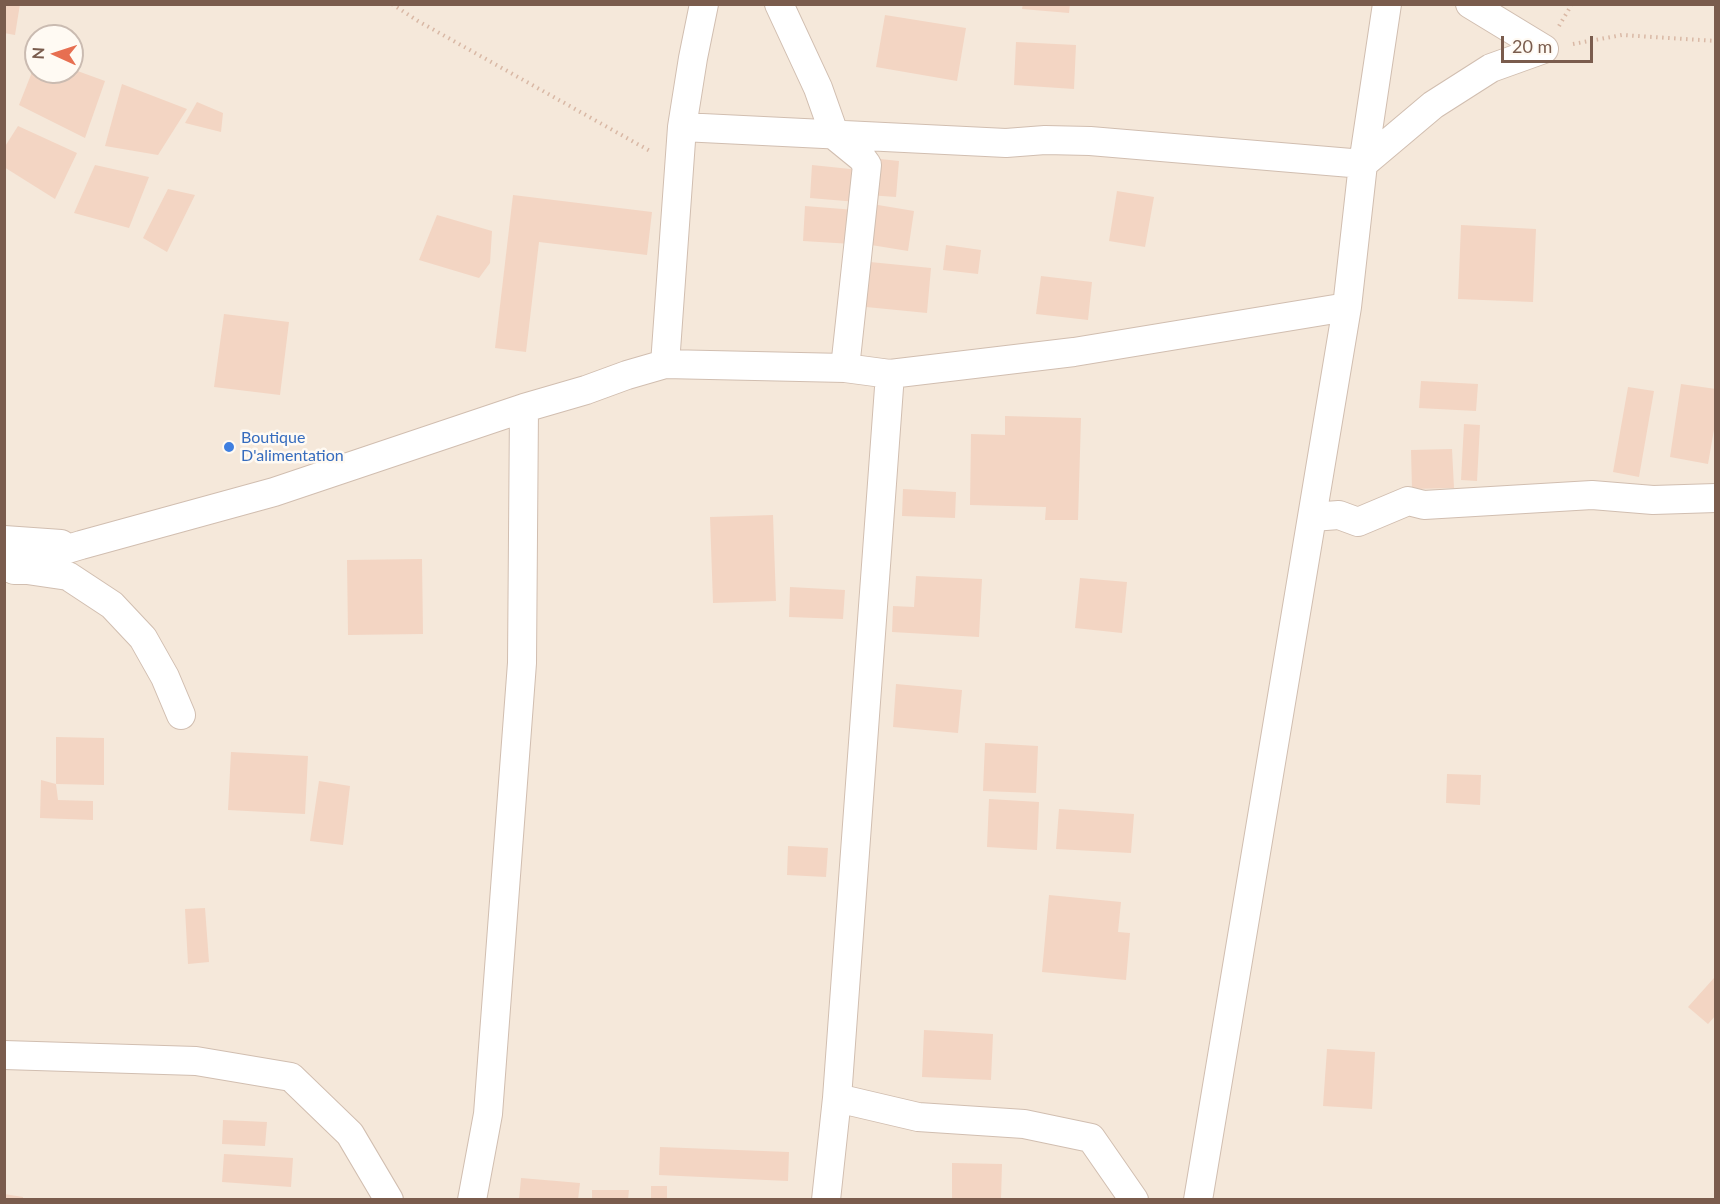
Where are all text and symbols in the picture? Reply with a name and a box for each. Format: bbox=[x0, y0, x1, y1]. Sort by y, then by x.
north arrow bbox=[24, 24, 84, 84]
scale bar bbox=[1504, 24, 1596, 62]
text: 20 m bbox=[1512, 35, 1552, 57]
text: N bbox=[28, 46, 47, 60]
place label: Boutique D'alimentation bbox=[241, 428, 344, 466]
marker: Boutique D'alimentation bbox=[222, 440, 236, 454]

